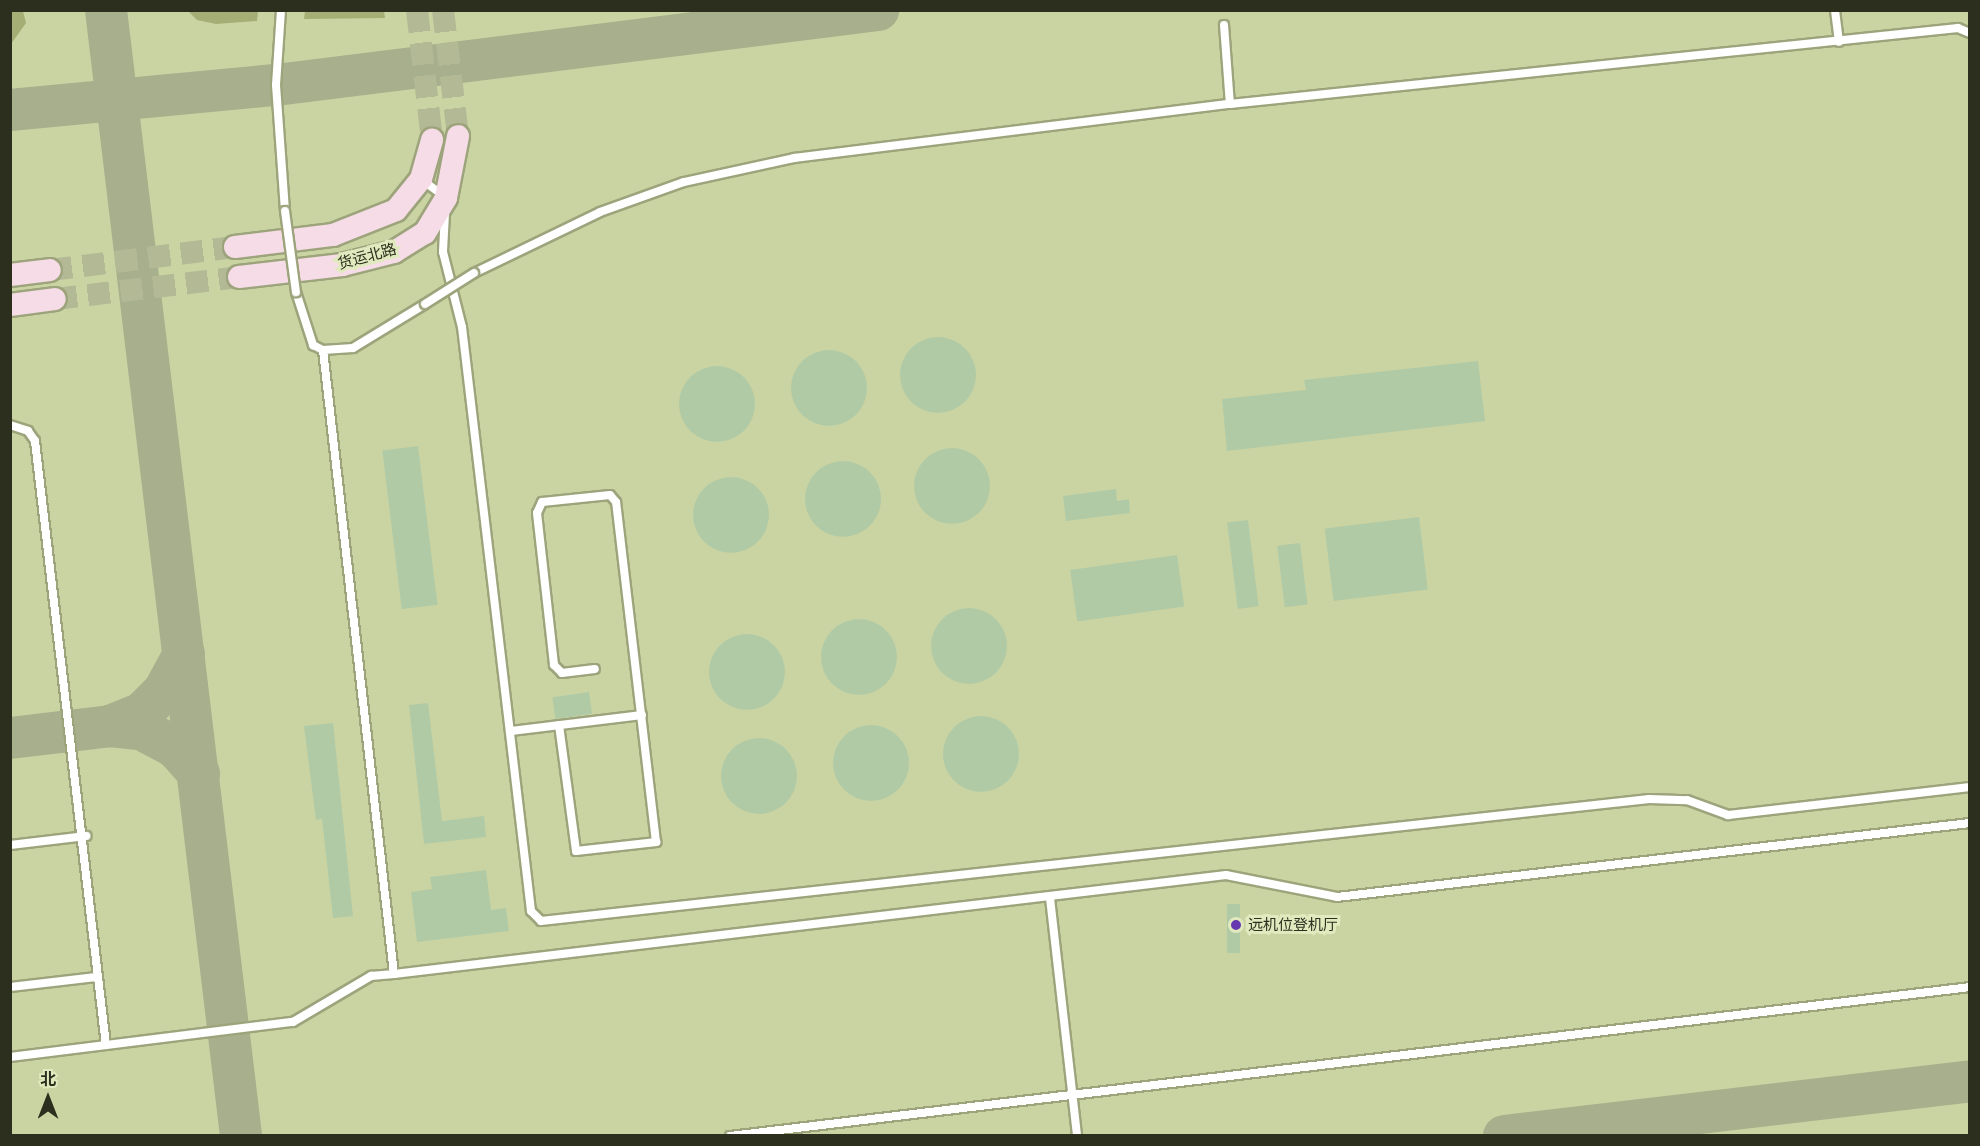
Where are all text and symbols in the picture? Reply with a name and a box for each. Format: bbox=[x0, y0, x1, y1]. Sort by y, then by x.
street label: 货运北路 bbox=[336, 240, 398, 272]
place label: 远机位登机厅 bbox=[1248, 916, 1338, 934]
marker: 远机位登机厅 bbox=[1229, 918, 1243, 932]
north arrow bbox=[18, 1068, 78, 1128]
text: 北 bbox=[40, 1071, 56, 1088]

